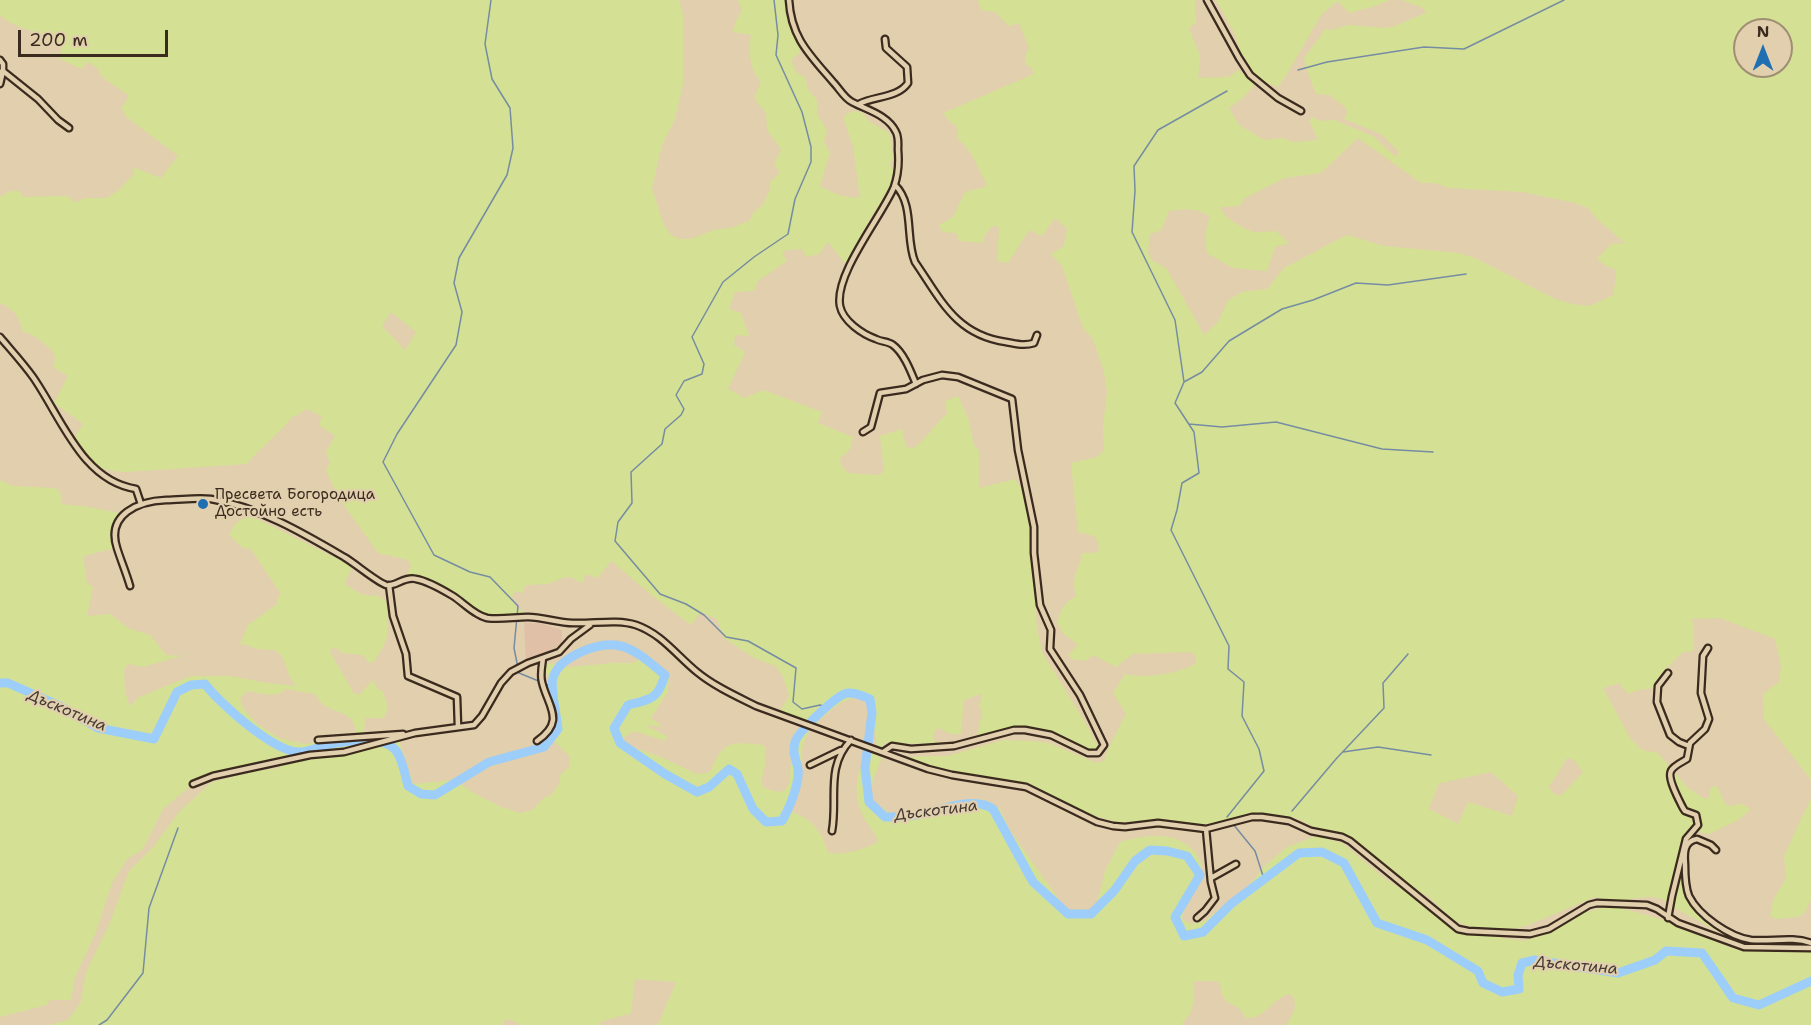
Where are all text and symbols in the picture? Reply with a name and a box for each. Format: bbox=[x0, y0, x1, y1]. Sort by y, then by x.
scale bar bbox=[21, 18, 171, 56]
north arrow bbox=[1733, 18, 1793, 78]
text: N bbox=[1757, 21, 1769, 42]
text: 200 m bbox=[29, 28, 88, 52]
place label: Пресвета Богородица Достойно есть bbox=[215, 486, 375, 521]
marker: Пресвета Богородица Достойно есть bbox=[196, 497, 210, 511]
water label: Дъскотина bbox=[25, 686, 109, 736]
water label: Дъскотина bbox=[893, 796, 979, 826]
water label: Дъскотина bbox=[1533, 953, 1619, 979]

